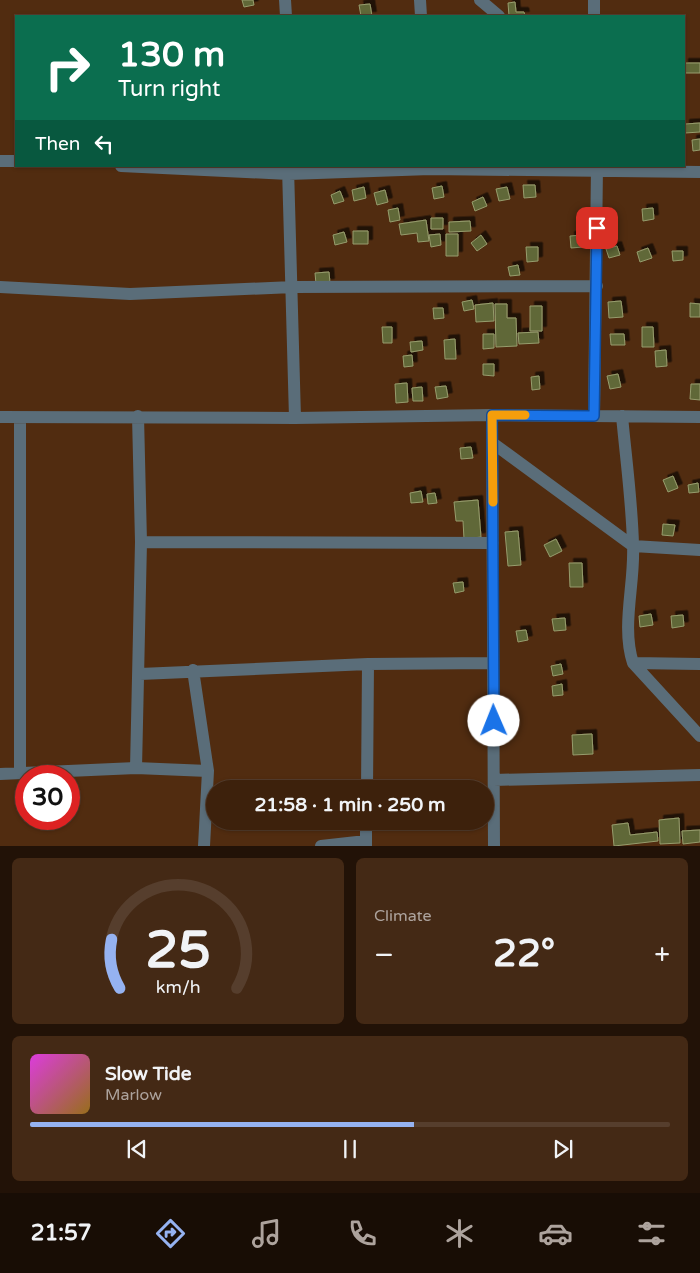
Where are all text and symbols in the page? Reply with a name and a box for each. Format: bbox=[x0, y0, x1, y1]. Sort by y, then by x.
text: 130 m bbox=[118, 34, 225, 76]
icon: right bbox=[35, 35, 100, 100]
text: Turn right bbox=[118, 76, 220, 102]
icon: left bbox=[90, 130, 118, 158]
text: Then bbox=[35, 133, 80, 155]
pin bbox=[576, 207, 618, 249]
icon: arrive bbox=[583, 214, 611, 242]
position arrow bbox=[467, 694, 519, 746]
speed limit sign: 30 bbox=[15, 765, 80, 830]
text: 21:58 · 1 min · 250 m bbox=[254, 794, 446, 816]
text: Climate bbox=[374, 906, 432, 926]
text: 25 bbox=[145, 919, 211, 982]
text: 22° bbox=[493, 931, 555, 977]
text: − bbox=[374, 938, 394, 972]
text: + bbox=[654, 938, 670, 972]
text: km/h bbox=[156, 977, 200, 998]
text: Slow Tide bbox=[105, 1063, 192, 1085]
text: Marlow bbox=[105, 1085, 162, 1105]
icon: previous bbox=[123, 1135, 151, 1163]
icon: pause bbox=[336, 1135, 364, 1163]
icon: next bbox=[549, 1135, 577, 1163]
icon: directions bbox=[153, 1216, 188, 1251]
icon: music bbox=[249, 1216, 284, 1251]
icon: phone bbox=[345, 1216, 380, 1251]
icon: climate bbox=[442, 1216, 477, 1251]
icon: car bbox=[538, 1216, 573, 1251]
icon: filters bbox=[634, 1216, 669, 1251]
text: 21:57 bbox=[31, 1220, 92, 1246]

